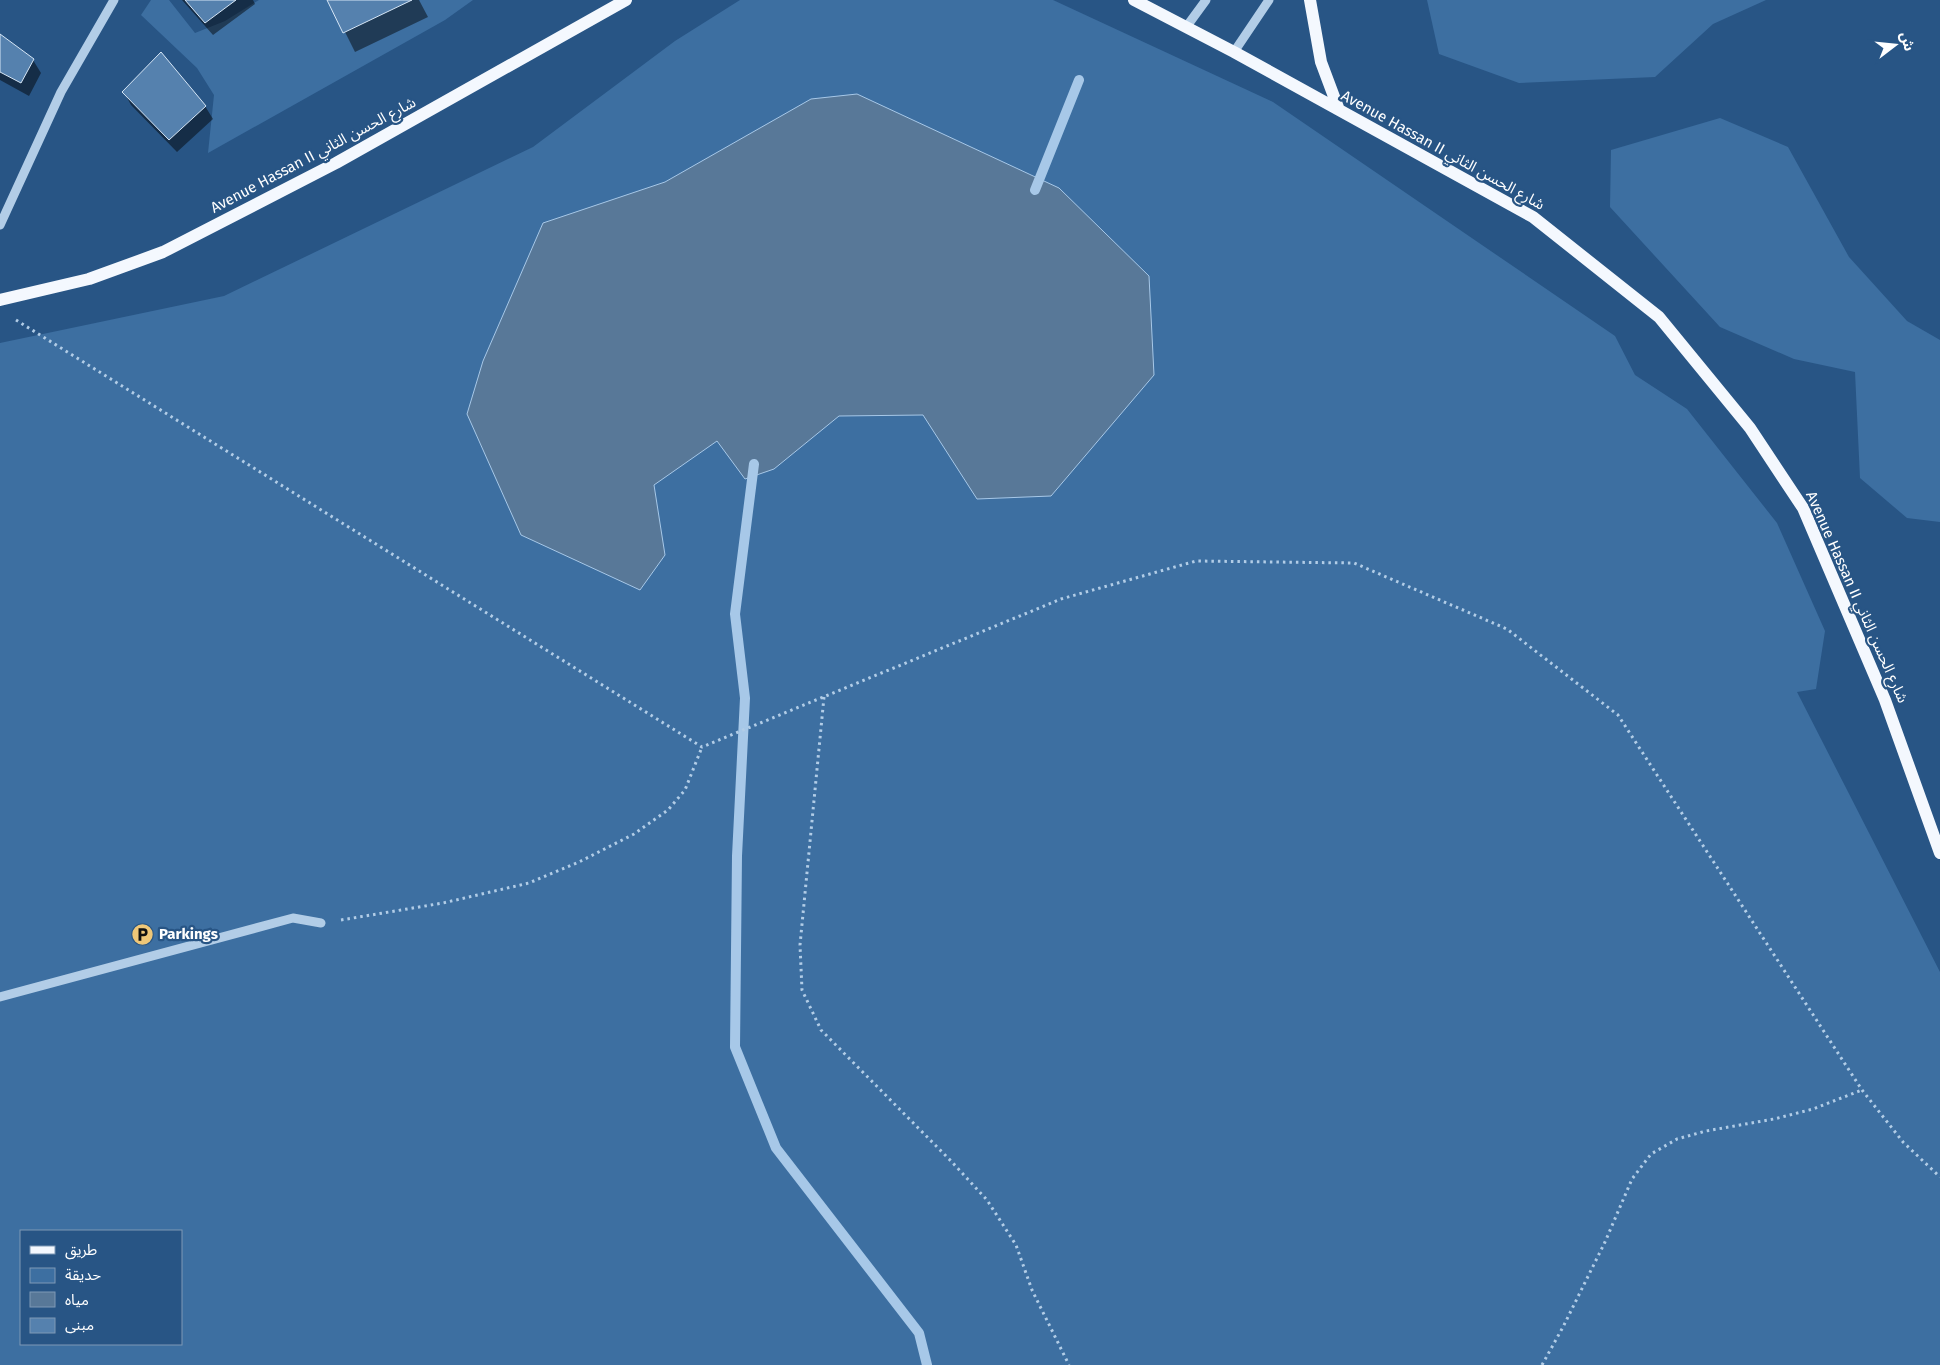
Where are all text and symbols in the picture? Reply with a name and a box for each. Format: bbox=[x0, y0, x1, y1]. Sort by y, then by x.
north arrow bbox=[1870, 20, 1920, 70]
text: ش bbox=[1896, 30, 1918, 53]
street label: Avenue Hassan II شارع الحسن الثاني bbox=[1337, 86, 1548, 216]
street label: Avenue Hassan II شارع الحسن الثاني bbox=[207, 93, 420, 220]
street label: Avenue Hassan II شارع الحسن الثاني bbox=[1799, 488, 1912, 707]
parking icon: Parkings bbox=[131, 922, 155, 946]
place label: Parkings bbox=[159, 925, 218, 943]
legend bbox=[20, 1230, 182, 1345]
text: طريق bbox=[65, 1241, 97, 1260]
text: حديقة bbox=[65, 1266, 101, 1284]
text: مياه bbox=[65, 1291, 89, 1309]
text: مبنى bbox=[65, 1316, 94, 1334]

